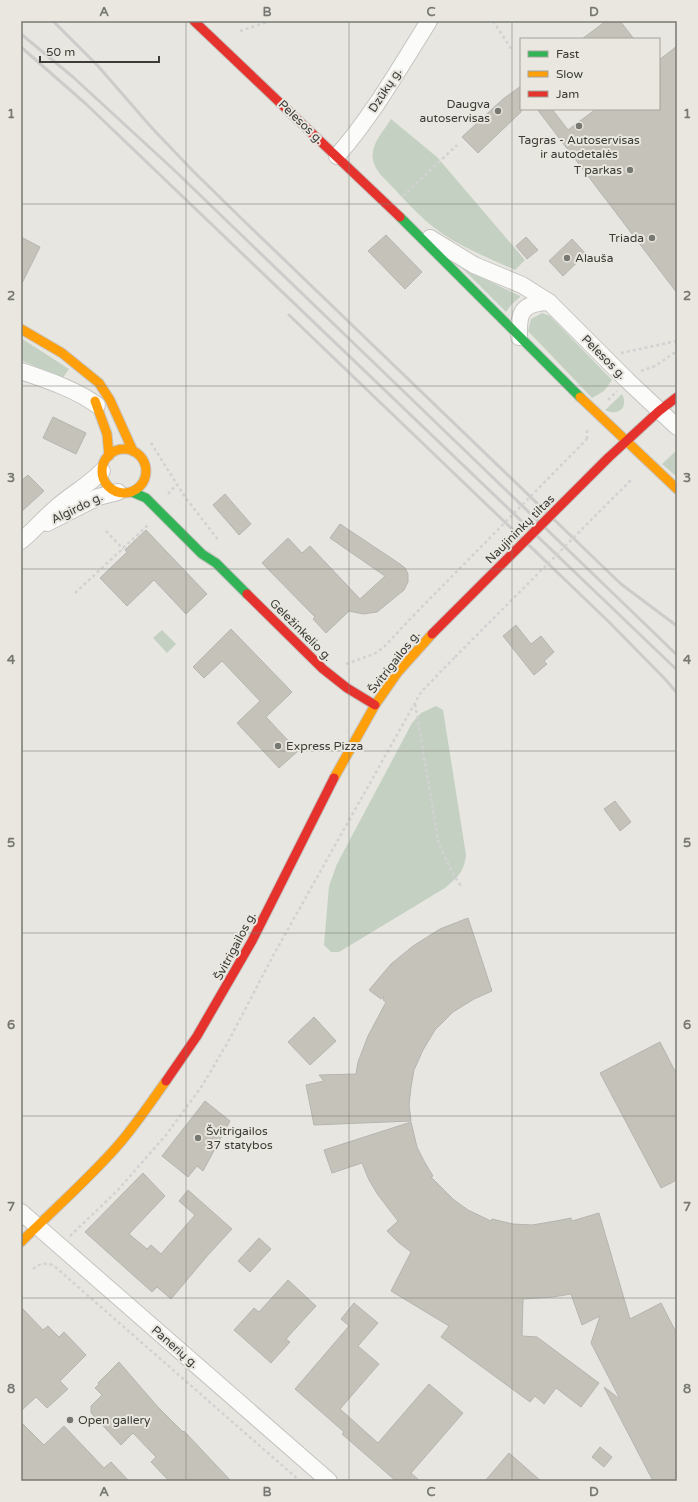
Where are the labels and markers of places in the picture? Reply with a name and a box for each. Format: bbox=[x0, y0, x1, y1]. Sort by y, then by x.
place label: Daugva autoservisas bbox=[419, 97, 490, 125]
marker: Daugva autoservisas bbox=[493, 106, 503, 116]
marker: Tagras - Autoservisas ir autodetalės bbox=[574, 121, 584, 131]
place label: Tagras - Autoservisas ir autodetalės bbox=[518, 133, 640, 161]
place label: T parkas bbox=[574, 163, 622, 177]
marker: T parkas bbox=[625, 165, 635, 175]
place label: Triada bbox=[609, 231, 644, 245]
marker: Triada bbox=[647, 233, 657, 243]
place label: Alauša bbox=[575, 251, 613, 265]
marker: Alauša bbox=[562, 253, 572, 263]
place label: Express Pizza bbox=[286, 739, 363, 753]
marker: Express Pizza bbox=[273, 741, 283, 751]
place label: Švitrigailos 37 statybos bbox=[206, 1124, 273, 1152]
marker: Švitrigailos 37 statybos bbox=[193, 1133, 203, 1143]
place label: Open gallery bbox=[78, 1413, 151, 1427]
marker: Open gallery bbox=[65, 1415, 75, 1425]

